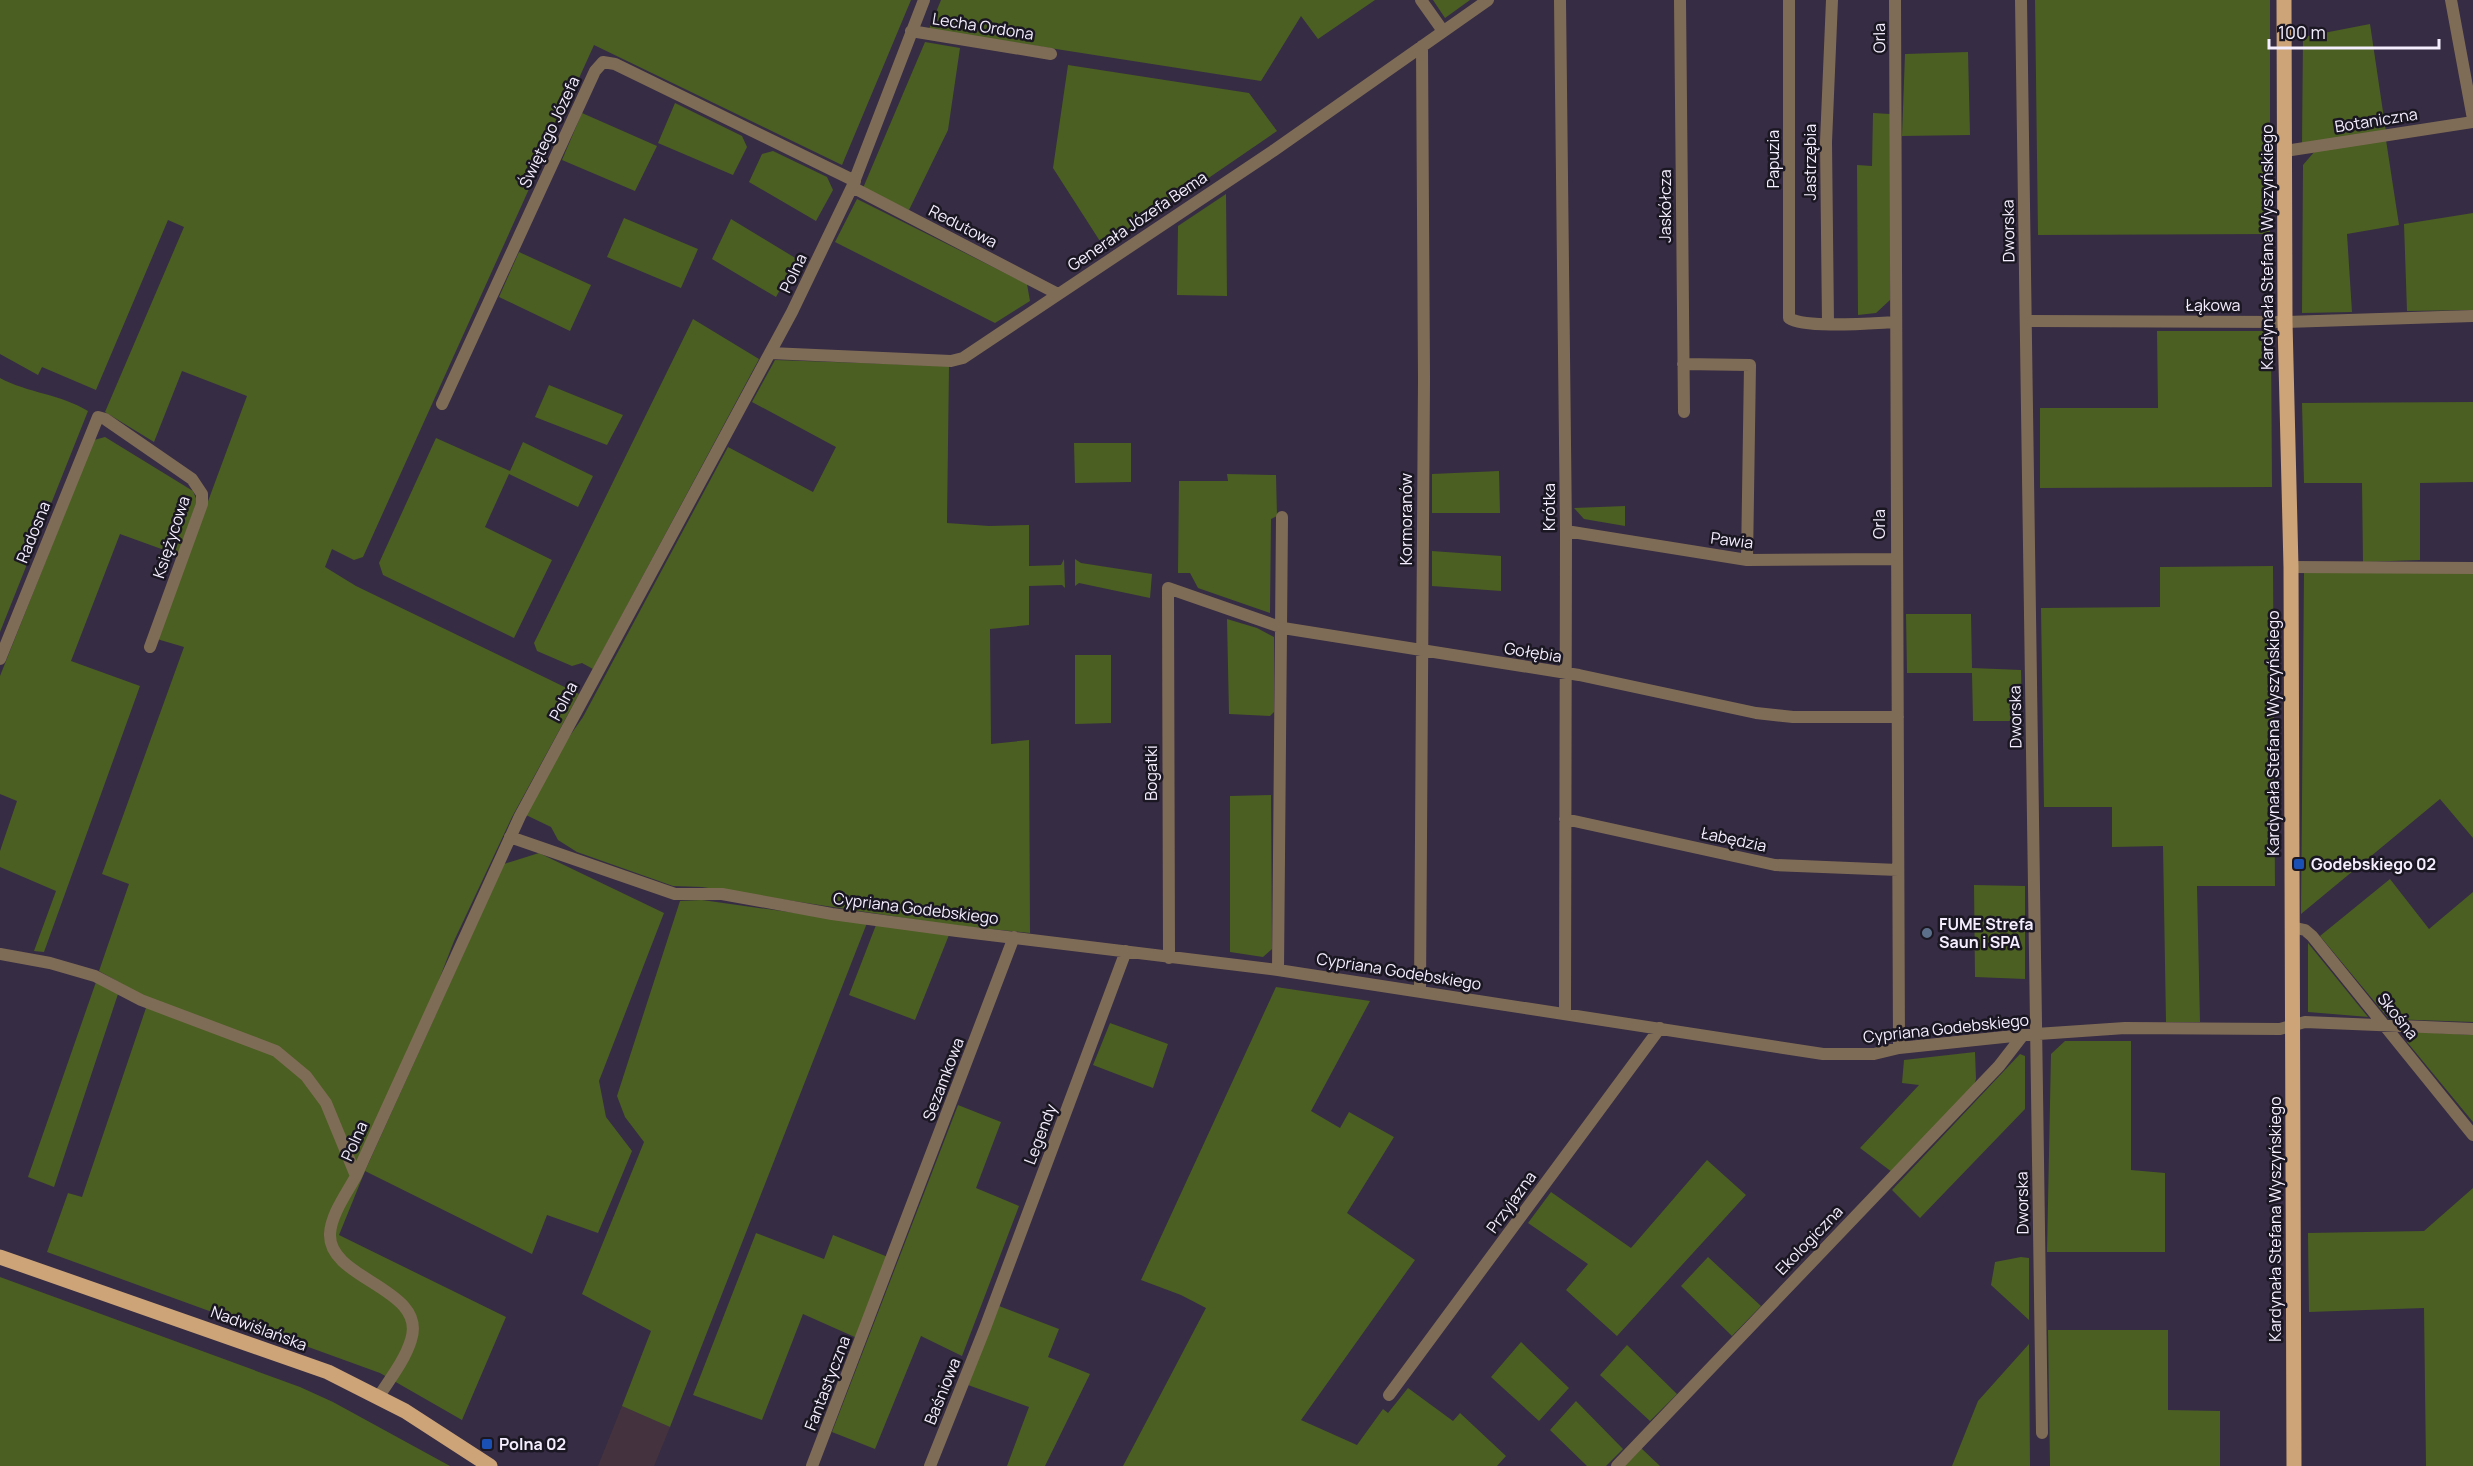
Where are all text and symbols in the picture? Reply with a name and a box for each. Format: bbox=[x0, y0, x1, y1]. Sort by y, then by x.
street label: Lecha Ordona bbox=[931, 7, 1035, 45]
scale bar bbox=[2269, 12, 2438, 50]
text: 100 m bbox=[2278, 20, 2326, 44]
street label: Orla bbox=[1868, 23, 1890, 53]
street label: Świętego Józefa bbox=[513, 73, 585, 191]
street label: Botaniczna bbox=[2333, 103, 2419, 137]
street label: Jastrzębia bbox=[1799, 124, 1821, 200]
street label: Kardynała Stefana Wyszyńskiego bbox=[2256, 124, 2278, 370]
street label: Papuzia bbox=[1762, 130, 1784, 188]
street label: Generała Józefa Bema bbox=[1063, 166, 1211, 276]
street label: Jaskółcza bbox=[1654, 169, 1676, 243]
street label: Redutowa bbox=[925, 199, 1001, 253]
street label: Dworska bbox=[1996, 199, 2020, 263]
street label: Polna bbox=[774, 250, 812, 296]
street label: Łąkowa bbox=[2186, 294, 2240, 316]
street label: Kormoranów bbox=[1395, 473, 1417, 565]
street label: Krótka bbox=[1538, 483, 1560, 531]
street label: Księżycowa bbox=[147, 493, 195, 581]
street label: Radosna bbox=[11, 498, 55, 566]
street label: Orla bbox=[1868, 509, 1890, 539]
street label: Pawia bbox=[1709, 526, 1755, 554]
street label: Kardynała Stefana Wyszyńskiego bbox=[2262, 610, 2284, 856]
street label: Gołębia bbox=[1503, 637, 1563, 667]
street label: Polna bbox=[544, 678, 582, 724]
street label: Dworska bbox=[2003, 685, 2027, 749]
street label: Bogatki bbox=[1140, 745, 1162, 801]
street label: Łabędzia bbox=[1699, 821, 1769, 857]
place label: Godebskiego 02 bbox=[2311, 853, 2436, 875]
marker: Godebskiego 02 bbox=[2292, 857, 2306, 871]
street label: Cypriana Godebskiego bbox=[832, 887, 1000, 929]
place label: FUME Strefa Saun i SPA bbox=[1939, 913, 2033, 953]
marker: FUME Strefa Saun i SPA bbox=[1920, 926, 1934, 940]
street label: Cypriana Godebskiego bbox=[1315, 947, 1483, 995]
street label: Skośna bbox=[2373, 988, 2423, 1044]
street label: Cypriana Godebskiego bbox=[1862, 1008, 2030, 1048]
street label: Sezamkowa bbox=[917, 1034, 969, 1124]
street label: Kardynała Stefana Wyszyńskiego bbox=[2264, 1096, 2286, 1342]
street label: Legendy bbox=[1018, 1100, 1062, 1168]
street label: Polna bbox=[336, 1118, 372, 1164]
street label: Przyjazna bbox=[1481, 1166, 1541, 1238]
street label: Dworska bbox=[2010, 1171, 2034, 1235]
street label: Ekologiczna bbox=[1770, 1201, 1848, 1279]
street label: Nadwiślańska bbox=[208, 1300, 310, 1356]
street label: Fantastyczna bbox=[799, 1332, 855, 1434]
street label: Baśniowa bbox=[919, 1354, 965, 1428]
place label: Polna 02 bbox=[499, 1433, 566, 1455]
marker: Polna 02 bbox=[480, 1437, 494, 1451]

